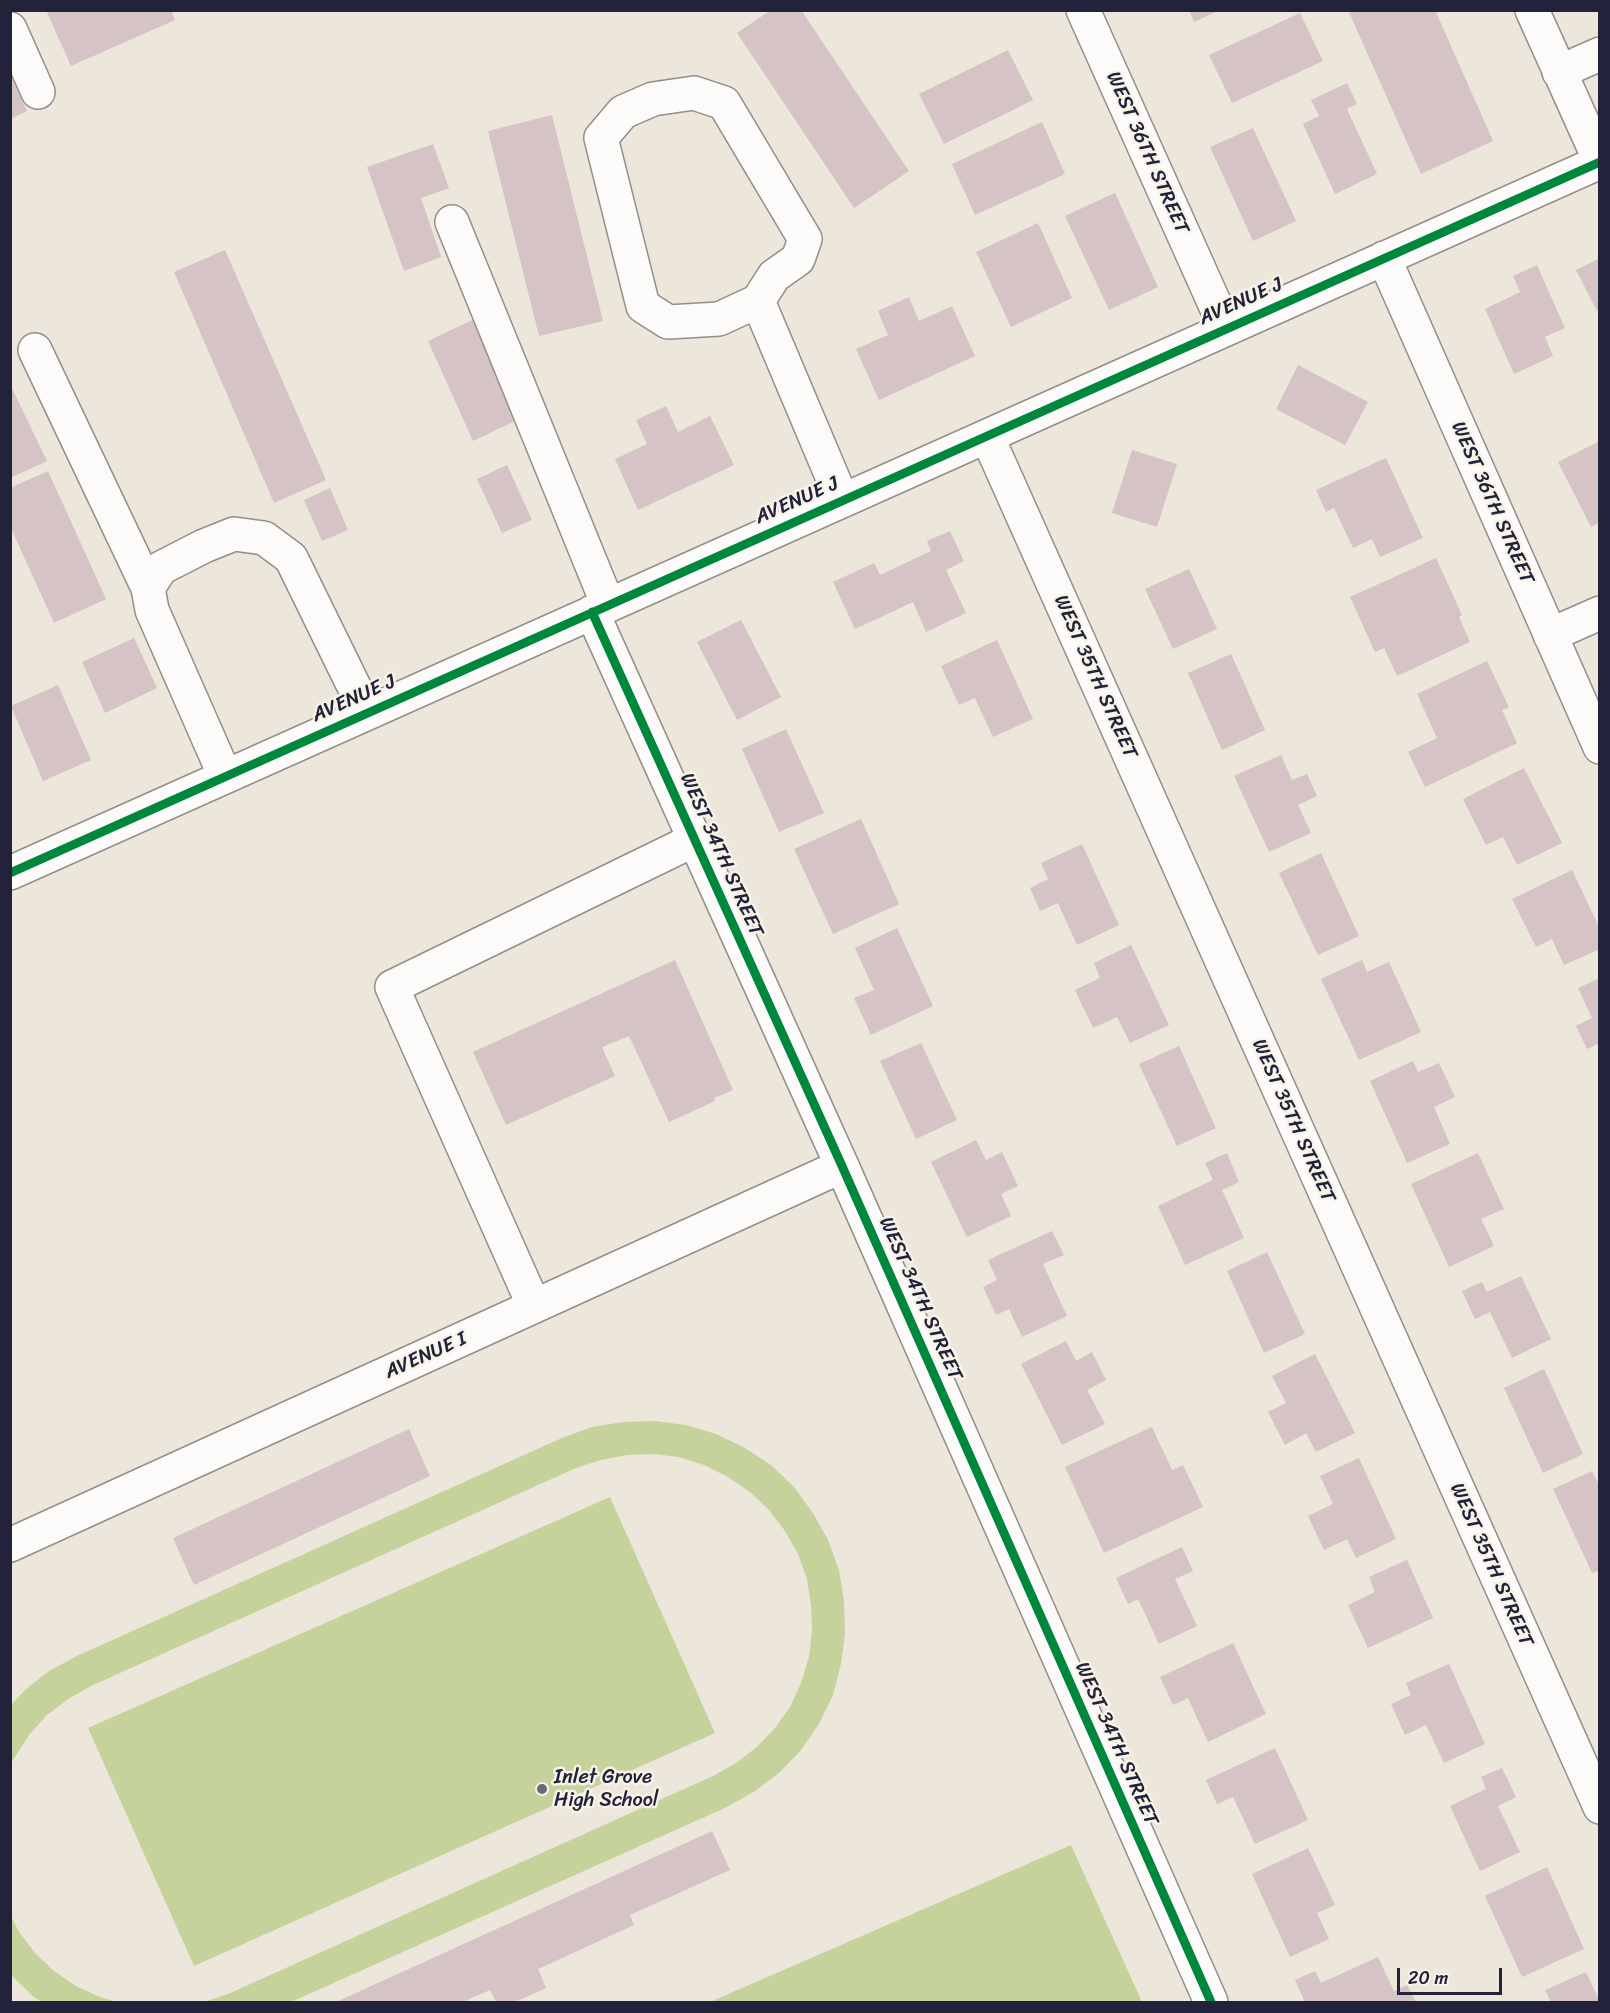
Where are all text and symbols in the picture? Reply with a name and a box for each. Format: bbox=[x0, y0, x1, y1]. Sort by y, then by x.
street label: WEST 36TH STREET bbox=[1100, 68, 1194, 238]
street label: AVENUE J bbox=[1196, 273, 1286, 331]
street label: WEST 36TH STREET bbox=[1445, 418, 1539, 588]
street label: AVENUE J bbox=[752, 472, 842, 530]
street label: WEST 35TH STREET bbox=[1048, 592, 1142, 762]
street label: AVENUE J bbox=[309, 670, 399, 728]
street label: WEST 34TH STREET bbox=[674, 769, 768, 941]
street label: WEST 35TH STREET bbox=[1246, 1036, 1340, 1206]
street label: WEST 34TH STREET bbox=[873, 1213, 967, 1385]
street label: AVENUE I bbox=[381, 1327, 471, 1385]
street label: WEST 35TH STREET bbox=[1444, 1480, 1538, 1650]
street label: WEST 34TH STREET bbox=[1069, 1658, 1163, 1830]
place label: Inlet Grove High School bbox=[554, 1766, 658, 1813]
marker: Inlet Grove High School bbox=[535, 1782, 549, 1796]
scale bar bbox=[1400, 1956, 1505, 1994]
text: 20 m bbox=[1408, 1962, 1448, 1994]

